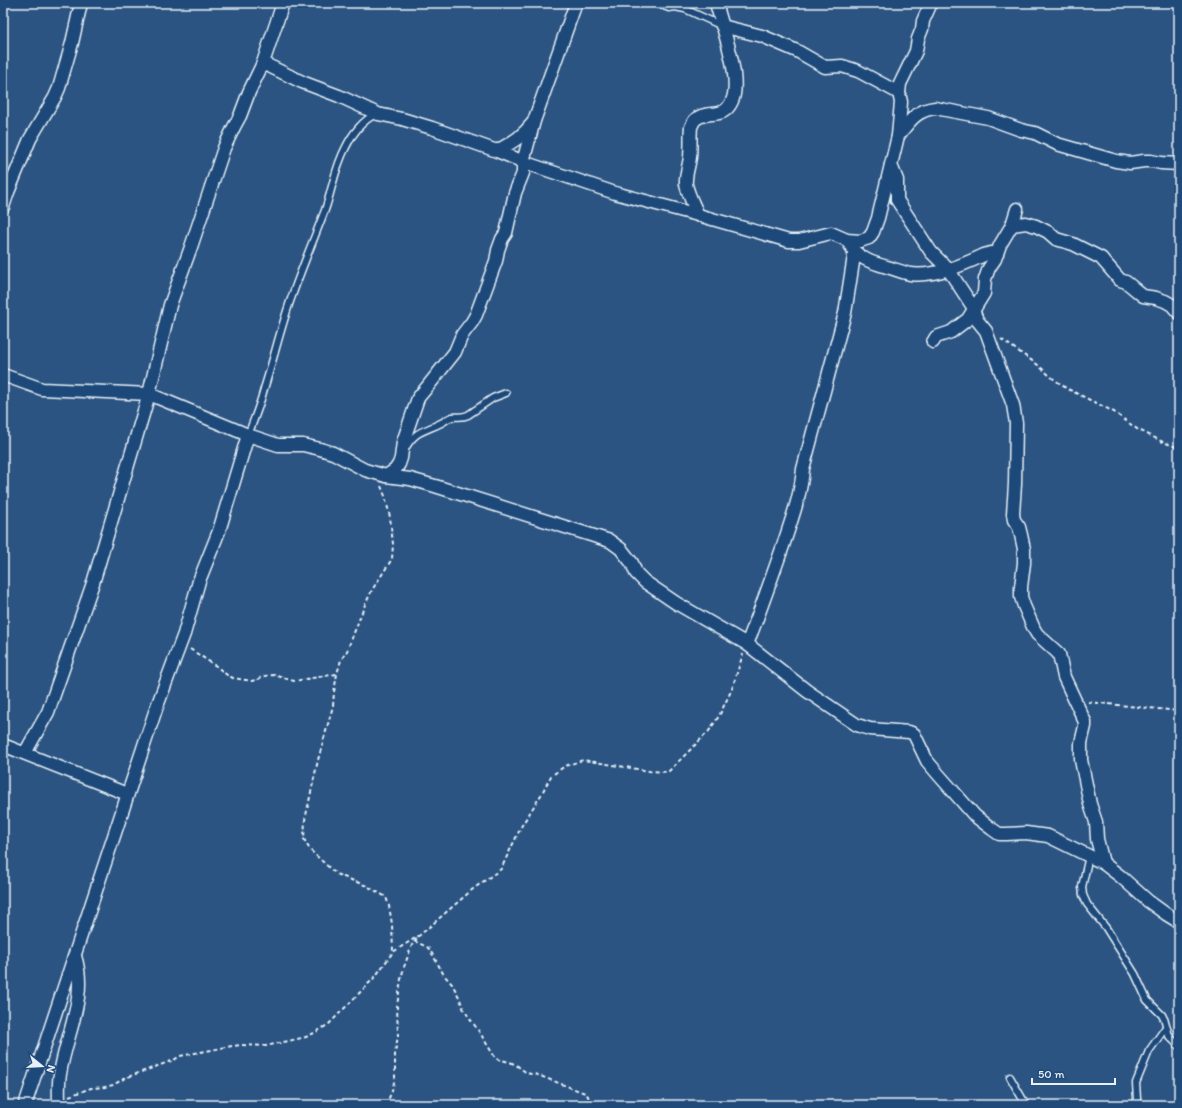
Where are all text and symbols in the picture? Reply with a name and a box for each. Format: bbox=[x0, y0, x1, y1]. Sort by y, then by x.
north arrow bbox=[22, 1046, 62, 1086]
scale bar bbox=[1032, 1060, 1115, 1086]
text: N bbox=[44, 1063, 58, 1074]
text: 50 m bbox=[1038, 1067, 1064, 1081]

